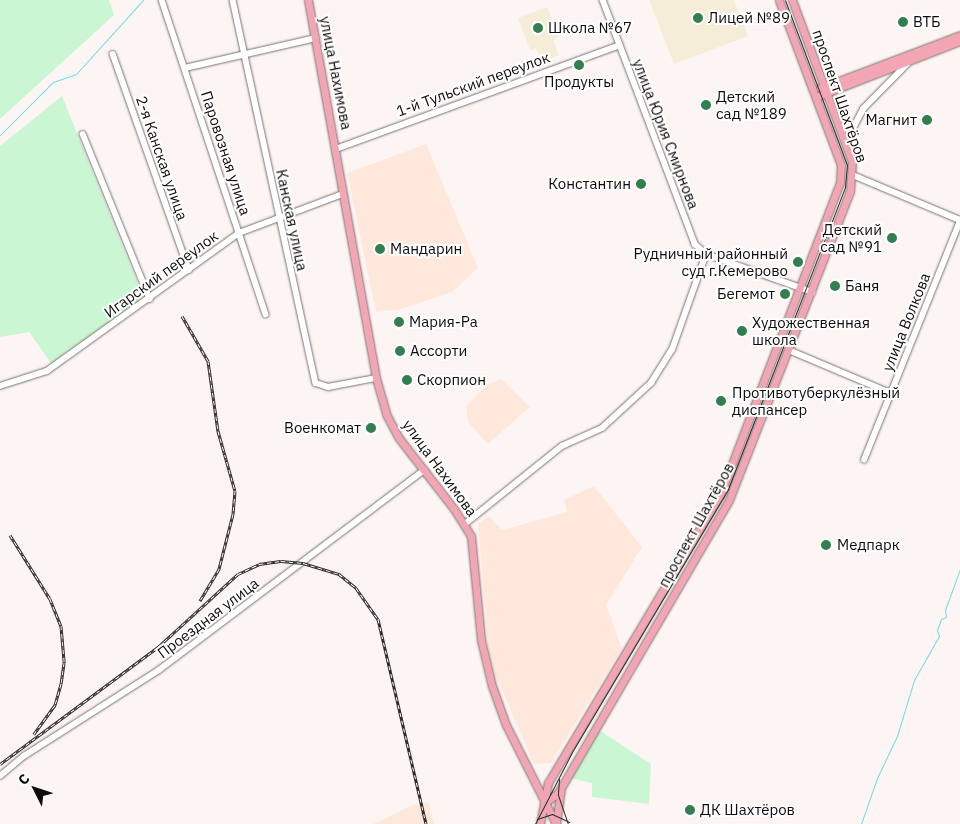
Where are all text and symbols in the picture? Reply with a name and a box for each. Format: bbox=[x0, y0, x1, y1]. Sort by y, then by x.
place label: Лицей №89 bbox=[708, 9, 790, 27]
marker: Лицей №89 bbox=[692, 12, 704, 24]
place label: ВТБ bbox=[913, 13, 941, 31]
street label: улица Нахимова bbox=[316, 15, 356, 131]
marker: ВТБ bbox=[897, 16, 909, 28]
place label: Школа №67 bbox=[548, 19, 632, 37]
marker: Школа №67 bbox=[532, 22, 544, 34]
street label: проспект Шахтёров bbox=[809, 27, 871, 165]
street label: 1-й Тульский переулок bbox=[394, 48, 552, 120]
street label: улица Юрия Смирнова bbox=[629, 56, 703, 212]
marker: Продукты bbox=[573, 59, 585, 71]
place label: Продукты bbox=[544, 73, 614, 91]
place label: Детский сад №189 bbox=[716, 87, 787, 122]
street label: Паровозная улица bbox=[197, 89, 255, 217]
street label: 2-я Канская улица bbox=[132, 94, 192, 222]
marker: Детский сад №189 bbox=[700, 99, 712, 111]
place label: Магнит bbox=[866, 111, 917, 129]
marker: Магнит bbox=[921, 114, 933, 126]
street label: Канская улица bbox=[272, 168, 312, 272]
place label: Константин bbox=[548, 175, 631, 193]
marker: Константин bbox=[635, 178, 647, 190]
place label: Детский сад №91 bbox=[820, 220, 882, 255]
street label: Игарский переулок bbox=[100, 227, 222, 321]
marker: Детский сад №91 bbox=[886, 232, 898, 244]
place label: Мандарин bbox=[390, 240, 462, 258]
marker: Мандарин bbox=[374, 243, 386, 255]
place label: Рудничный районный суд г.Кемерово bbox=[633, 244, 788, 279]
marker: Рудничный районный суд г.Кемерово bbox=[792, 256, 804, 268]
street label: улица Волкова bbox=[878, 270, 934, 374]
place label: Баня bbox=[845, 277, 879, 295]
marker: Баня bbox=[829, 280, 841, 292]
place label: Бегемот bbox=[717, 285, 775, 303]
marker: Бегемот bbox=[779, 288, 791, 300]
place label: Мария-Ра bbox=[409, 313, 478, 331]
place label: Художественная школа bbox=[752, 313, 870, 348]
marker: Мария-Ра bbox=[393, 316, 405, 328]
marker: Художественная школа bbox=[736, 325, 748, 337]
place label: Ассорти bbox=[410, 342, 467, 360]
marker: Ассорти bbox=[394, 345, 406, 357]
place label: Скорпион bbox=[417, 371, 486, 389]
marker: Скорпион bbox=[401, 374, 413, 386]
place label: Противотуберкулёзный диспансер bbox=[732, 383, 900, 418]
marker: Противотуберкулёзный диспансер bbox=[714, 394, 728, 408]
street label: улица Нахимова bbox=[399, 416, 481, 520]
place label: Военкомат bbox=[284, 419, 361, 437]
marker: Военкомат bbox=[365, 422, 377, 434]
street label: проспект Шахтёров bbox=[654, 460, 738, 590]
place label: Медпарк bbox=[837, 536, 900, 554]
marker: Медпарк bbox=[819, 538, 833, 552]
street label: Проездная улица bbox=[154, 574, 262, 662]
north arrow bbox=[10, 764, 60, 814]
text: С bbox=[14, 770, 33, 789]
place label: ДК Шахтёров bbox=[700, 801, 795, 819]
marker: ДК Шахтёров bbox=[684, 804, 696, 816]

